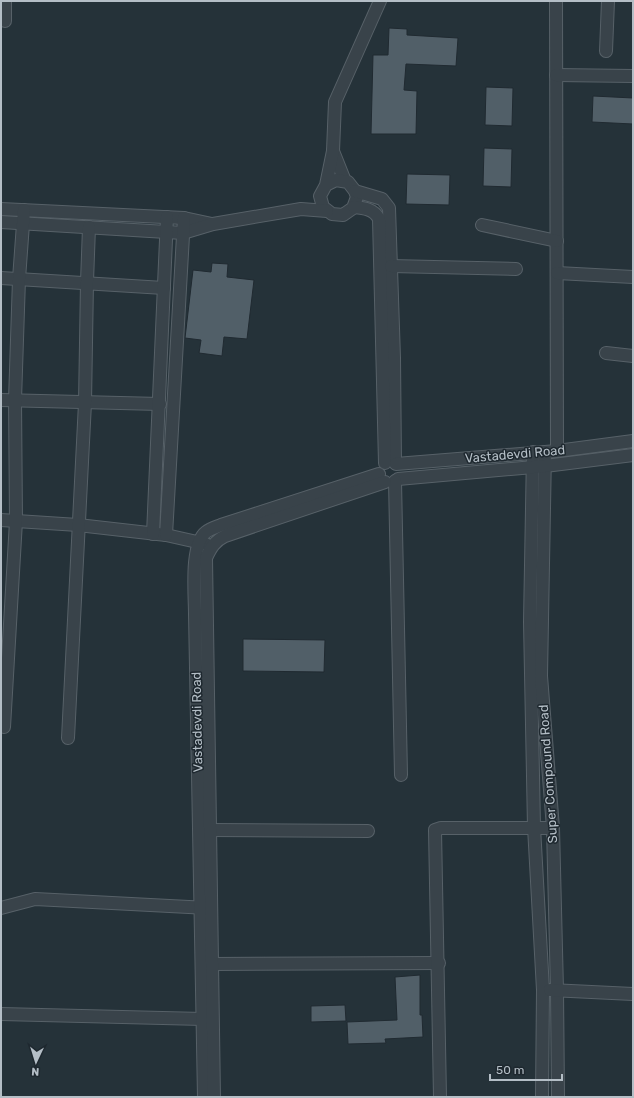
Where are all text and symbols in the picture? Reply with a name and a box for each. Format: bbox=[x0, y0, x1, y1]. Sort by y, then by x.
street label: Vastadevdi Road bbox=[464, 442, 566, 466]
street label: Vastadevdi Road bbox=[189, 672, 205, 772]
street label: Super Compound Road bbox=[536, 704, 560, 844]
north arrow bbox=[16, 1042, 56, 1082]
scale bar bbox=[490, 1056, 562, 1082]
text: 50 m bbox=[496, 1063, 524, 1077]
text: N bbox=[31, 1065, 40, 1078]

